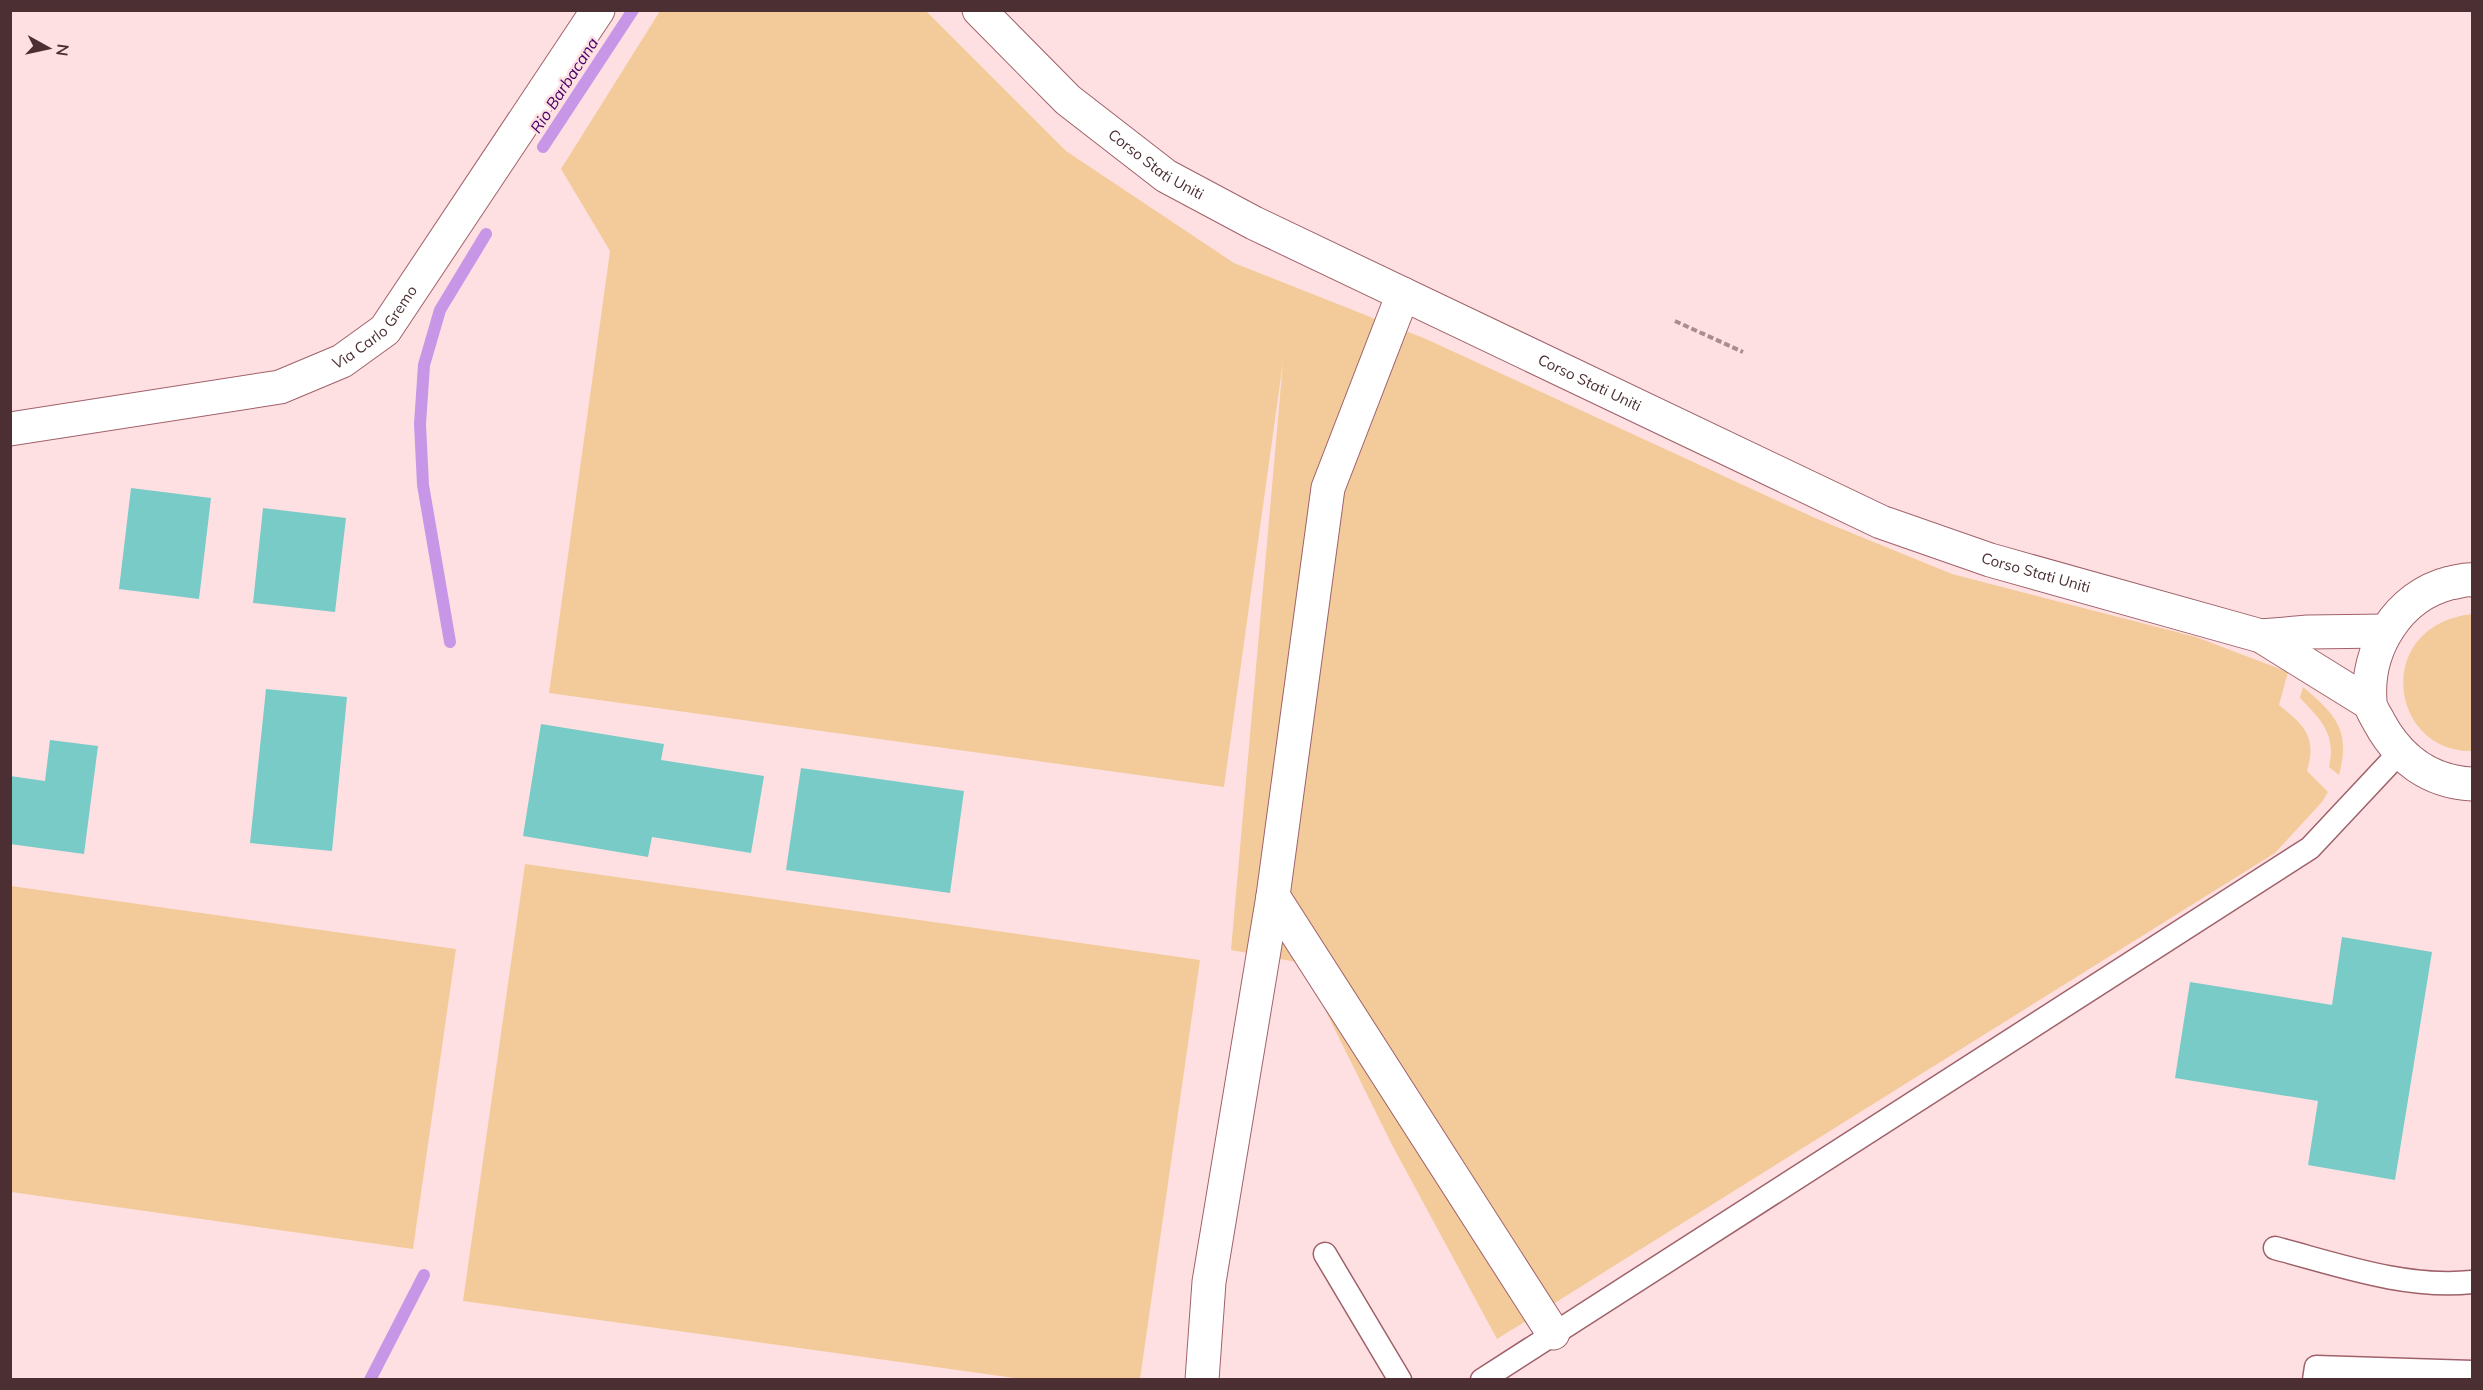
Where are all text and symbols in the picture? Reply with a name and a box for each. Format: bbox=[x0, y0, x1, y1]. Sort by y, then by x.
north arrow bbox=[18, 18, 78, 78]
water label: Rio Barbacana bbox=[526, 33, 603, 137]
text: N bbox=[52, 43, 74, 57]
street label: Corso Stati Uniti bbox=[1105, 125, 1207, 203]
street label: Via Carlo Gremo bbox=[329, 282, 421, 373]
street label: Corso Stati Uniti bbox=[1535, 350, 1644, 415]
street label: Corso Stati Uniti bbox=[1979, 548, 2093, 597]

